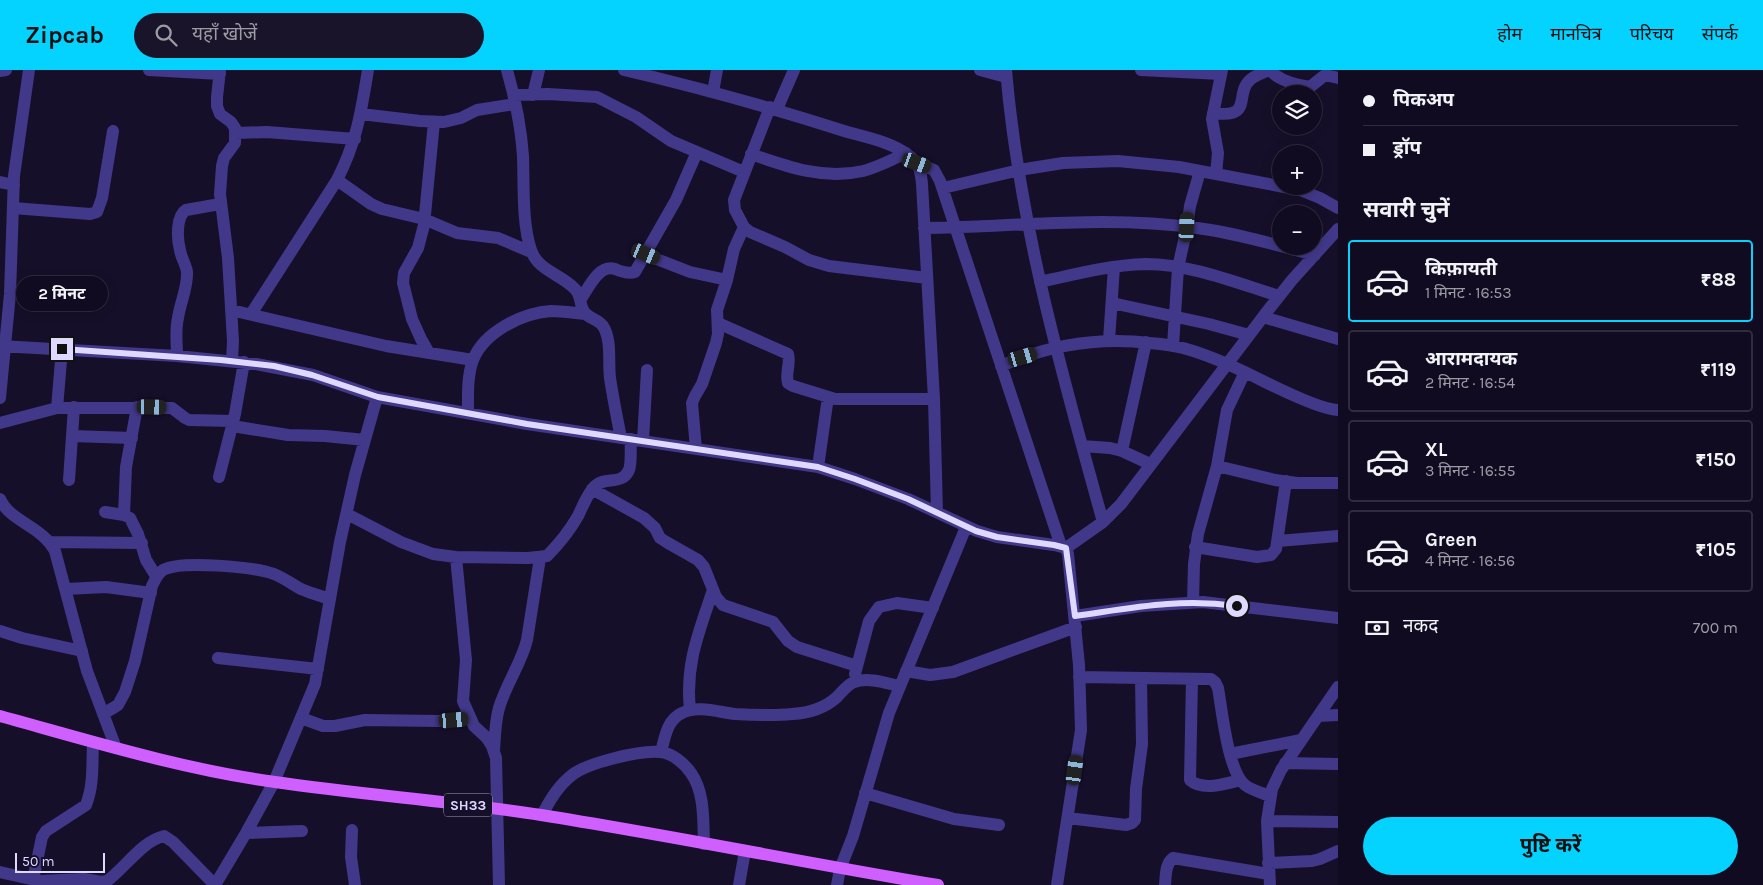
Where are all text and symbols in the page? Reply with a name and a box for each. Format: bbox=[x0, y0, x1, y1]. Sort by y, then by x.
search box bbox=[134, 13, 484, 58]
text: Zipcab bbox=[25, 21, 104, 49]
icon: search bbox=[152, 21, 180, 49]
text: यहाँ खोजें bbox=[192, 23, 257, 45]
text: होम bbox=[1497, 23, 1522, 45]
text: मानचित्र bbox=[1550, 23, 1602, 45]
text: परिचय bbox=[1630, 23, 1674, 45]
text: संपर्क bbox=[1702, 23, 1738, 45]
map controls bbox=[1272, 85, 1322, 255]
button: layers bbox=[1272, 85, 1322, 135]
text: पिकअप bbox=[1393, 89, 1454, 111]
text: ड्रॉप bbox=[1393, 137, 1421, 159]
button: + bbox=[1272, 145, 1322, 195]
car bbox=[900, 151, 933, 175]
text: सवारी चुनें bbox=[1363, 197, 1450, 223]
button: − bbox=[1272, 205, 1322, 255]
car bbox=[1178, 212, 1195, 242]
car bbox=[629, 241, 662, 267]
text: किफ़ायती bbox=[1425, 258, 1497, 280]
icon: car bbox=[1365, 259, 1410, 304]
text: ₹88 bbox=[1701, 269, 1736, 291]
callout: 2 मिनट bbox=[16, 276, 108, 312]
text: 1 मिनट · 16:53 bbox=[1425, 283, 1512, 302]
text: 2 मिनट bbox=[38, 284, 86, 303]
route end bbox=[51, 338, 73, 360]
car bbox=[1006, 346, 1039, 368]
text: आरामदायक bbox=[1425, 348, 1517, 370]
icon: car bbox=[1365, 349, 1410, 394]
text: ₹119 bbox=[1700, 359, 1736, 381]
text: 2 मिनट · 16:54 bbox=[1425, 373, 1515, 392]
car bbox=[136, 399, 167, 415]
icon: car bbox=[1365, 439, 1410, 484]
text: XL bbox=[1425, 439, 1447, 461]
text: ₹150 bbox=[1695, 449, 1736, 471]
text: 3 मिनट · 16:55 bbox=[1425, 461, 1516, 480]
icon: car bbox=[1365, 529, 1410, 574]
text: Green bbox=[1425, 529, 1477, 551]
text: ₹105 bbox=[1695, 539, 1736, 561]
text: 4 मिनट · 16:56 bbox=[1425, 551, 1515, 570]
route start bbox=[1226, 595, 1248, 617]
icon: cash bbox=[1363, 614, 1391, 642]
text: नकद bbox=[1403, 615, 1438, 637]
text: 700 m bbox=[1693, 618, 1738, 637]
car bbox=[438, 711, 469, 729]
car bbox=[1065, 754, 1084, 786]
road number: SH33 bbox=[444, 794, 492, 816]
button: पुष्टि करें bbox=[1363, 817, 1738, 875]
scale bar bbox=[15, 850, 105, 873]
text: 50 m bbox=[22, 853, 55, 870]

